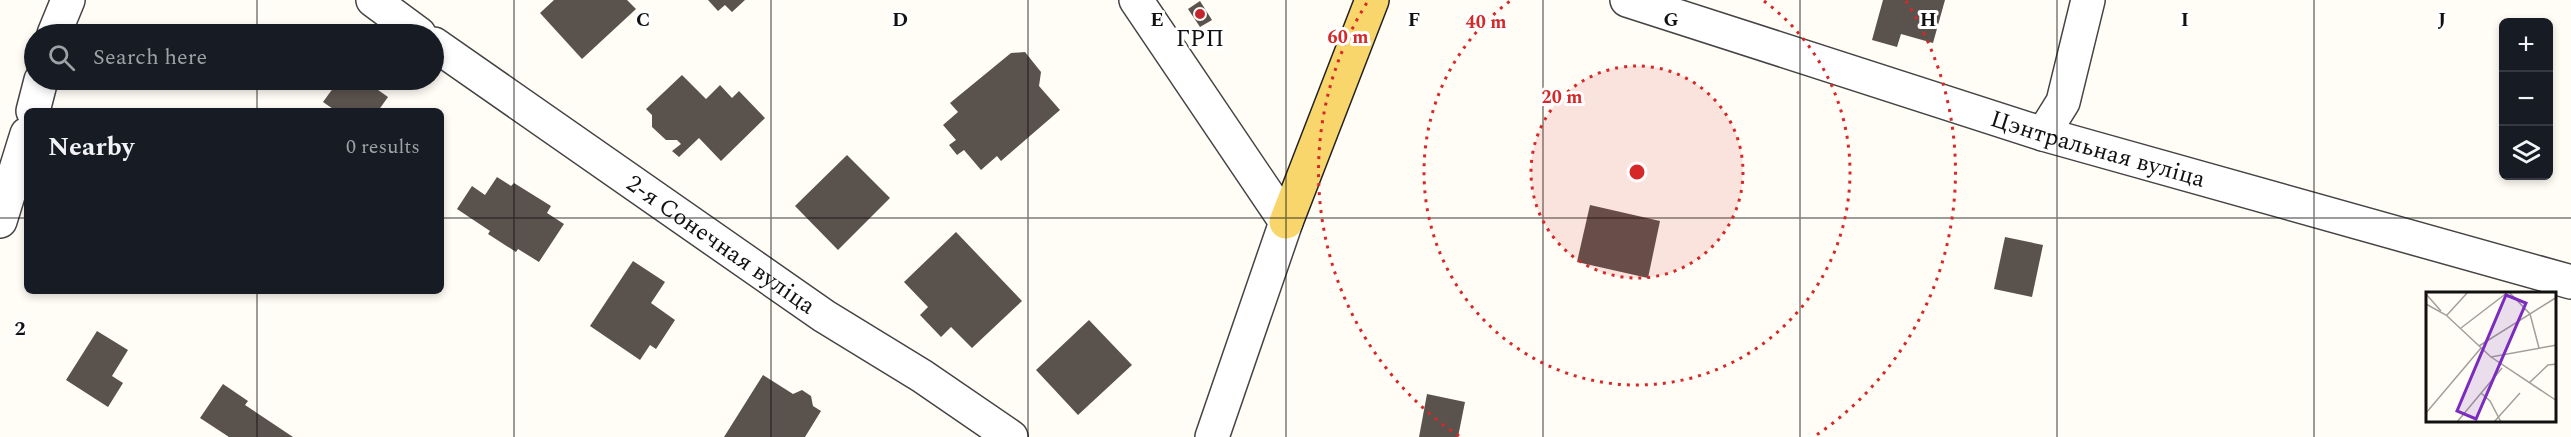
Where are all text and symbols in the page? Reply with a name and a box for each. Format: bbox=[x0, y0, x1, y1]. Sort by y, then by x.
text: C bbox=[636, 5, 650, 35]
text: D bbox=[892, 5, 908, 35]
text: E bbox=[1150, 5, 1164, 35]
text: F bbox=[1408, 5, 1420, 35]
text: G bbox=[1663, 5, 1679, 35]
text: H bbox=[1920, 5, 1936, 35]
text: I bbox=[2181, 5, 2189, 35]
text: J bbox=[2438, 5, 2446, 35]
marker: ГРП bbox=[1193, 7, 1207, 21]
text: 40 m bbox=[1466, 9, 1506, 36]
map controls bbox=[2499, 18, 2553, 180]
button: + bbox=[2499, 18, 2553, 72]
place label: ГРП bbox=[1176, 21, 1224, 57]
search box bbox=[24, 24, 444, 90]
text: 60 m bbox=[1328, 24, 1368, 51]
icon: search bbox=[45, 41, 78, 74]
text: Search here bbox=[93, 41, 207, 74]
button: − bbox=[2499, 72, 2553, 126]
text: 20 m bbox=[1542, 84, 1582, 111]
street label: Цэнтральная вуліца bbox=[1986, 101, 2210, 198]
button: layers bbox=[2499, 126, 2553, 180]
text: Nearby bbox=[48, 127, 134, 167]
text: 0 results bbox=[346, 132, 420, 162]
centre of rings bbox=[1627, 162, 1647, 182]
street label: 2-я Сонечная вуліца bbox=[618, 166, 823, 324]
inset map bbox=[2426, 292, 2556, 422]
text: 2 bbox=[14, 314, 26, 344]

